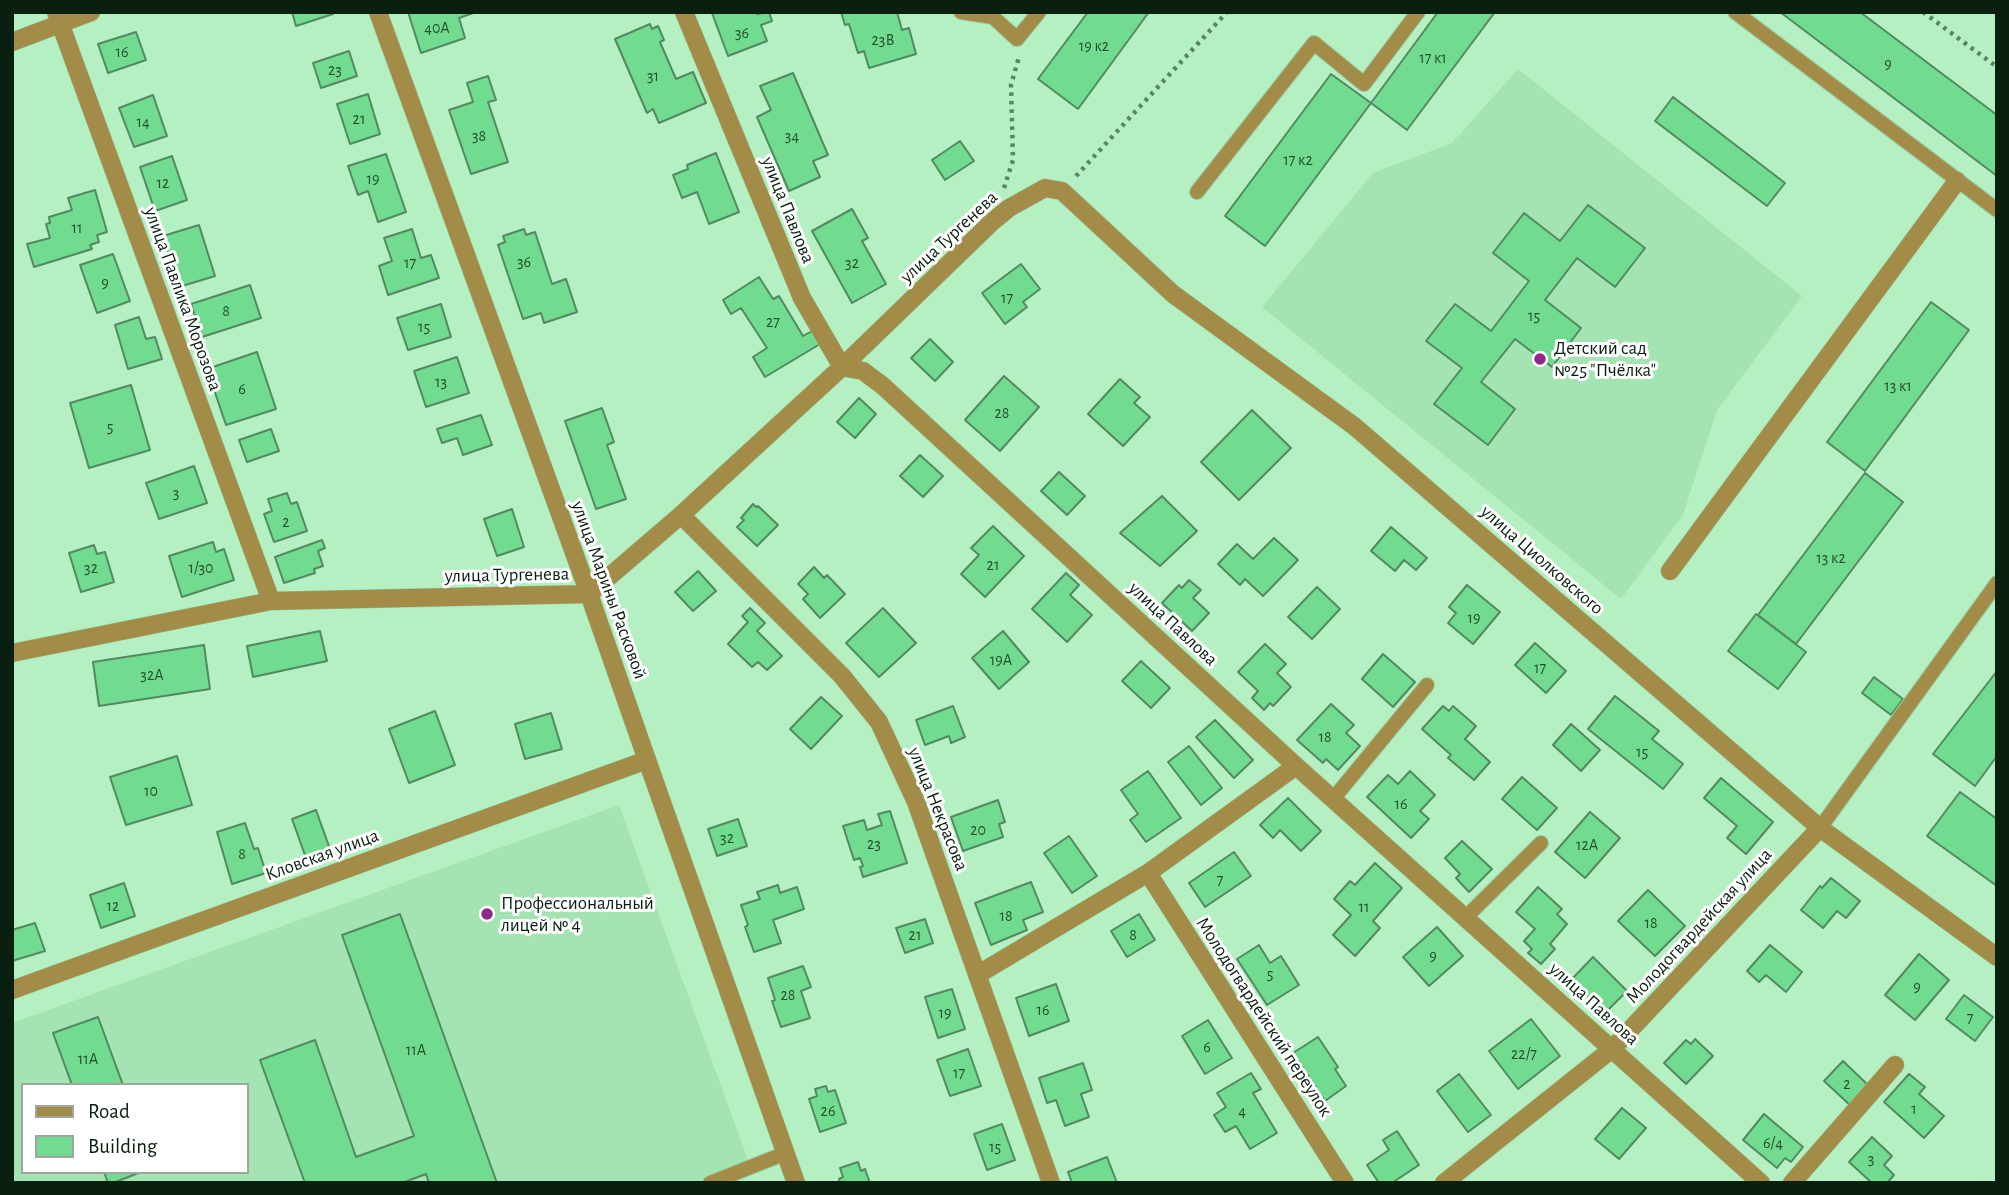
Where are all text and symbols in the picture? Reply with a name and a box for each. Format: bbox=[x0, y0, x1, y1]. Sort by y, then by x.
house number: 40А bbox=[424, 18, 450, 38]
house number: 36 bbox=[735, 23, 749, 43]
house number: 23В bbox=[872, 30, 894, 50]
house number: 19 к2 bbox=[1079, 36, 1109, 56]
house number: 16 bbox=[115, 42, 129, 62]
house number: 17 к1 bbox=[1419, 48, 1447, 68]
house number: 9 bbox=[1884, 54, 1892, 74]
house number: 23 bbox=[328, 60, 342, 80]
house number: 31 bbox=[647, 66, 659, 86]
house number: 21 bbox=[353, 109, 365, 129]
house number: 14 bbox=[136, 112, 150, 132]
house number: 38 bbox=[472, 126, 486, 146]
house number: 34 bbox=[785, 126, 799, 146]
house number: 17 к2 bbox=[1283, 150, 1313, 170]
street label: улица Павлова bbox=[756, 153, 820, 267]
house number: 19 bbox=[366, 169, 380, 189]
house number: 12 bbox=[157, 173, 169, 193]
street label: улица Тургенева bbox=[896, 186, 1002, 288]
street label: улица Павлика Морозова bbox=[139, 204, 227, 394]
house number: 11 bbox=[71, 218, 83, 238]
house number: 36 bbox=[517, 252, 531, 272]
house number: 17 bbox=[404, 253, 416, 273]
house number: 32 bbox=[845, 253, 859, 273]
house number: 9 bbox=[101, 273, 109, 293]
house number: 17 bbox=[1001, 288, 1013, 308]
house number: 8 bbox=[222, 301, 230, 321]
house number: 15 bbox=[1528, 306, 1540, 326]
house number: 27 bbox=[766, 312, 780, 332]
house number: 15 bbox=[418, 317, 430, 337]
place label: Детский сад №25 "Пчёлка" bbox=[1554, 337, 1656, 381]
marker: Детский сад №25 "Пчёлка" bbox=[1532, 351, 1548, 367]
house number: 13 bbox=[435, 372, 447, 392]
house number: 13 к1 bbox=[1884, 376, 1912, 396]
house number: 6 bbox=[238, 379, 246, 399]
house number: 28 bbox=[995, 403, 1009, 423]
house number: 5 bbox=[107, 417, 113, 437]
house number: 3 bbox=[173, 483, 179, 503]
street label: улица Марины Расковой bbox=[566, 498, 652, 682]
street label: улица Циолковского bbox=[1476, 500, 1608, 620]
house number: 2 bbox=[282, 512, 290, 532]
house number: 13 к2 bbox=[1816, 548, 1846, 568]
house number: 21 bbox=[987, 555, 999, 575]
house number: 32 bbox=[84, 558, 98, 578]
house number: 1/30 bbox=[188, 558, 214, 578]
street label: улица Тургенева bbox=[444, 563, 570, 587]
street label: улица Павлова bbox=[1124, 577, 1222, 671]
house number: 19 bbox=[1467, 608, 1481, 628]
house number: 19А bbox=[990, 650, 1012, 670]
house number: 17 bbox=[1534, 658, 1546, 678]
house number: 32А bbox=[140, 665, 164, 685]
house number: 18 bbox=[1318, 727, 1332, 747]
house number: 15 bbox=[1636, 742, 1648, 762]
street label: улица Некрасова bbox=[903, 744, 973, 874]
house number: 10 bbox=[144, 781, 158, 801]
house number: 16 bbox=[1394, 794, 1408, 814]
house number: 20 bbox=[970, 820, 986, 840]
street label: Кловская улица bbox=[262, 824, 382, 886]
house number: 32 bbox=[720, 828, 734, 848]
house number: 23 bbox=[867, 834, 881, 854]
house number: 12А bbox=[1576, 835, 1598, 855]
house number: 8 bbox=[238, 844, 246, 864]
street label: Молодогвардейская улица bbox=[1621, 844, 1777, 1008]
house number: 7 bbox=[1217, 870, 1223, 890]
place label: Профессиональный лицей № 4 bbox=[501, 892, 654, 936]
house number: 12 bbox=[107, 896, 119, 916]
house number: 11 bbox=[1358, 897, 1370, 917]
marker: Профессиональный лицей № 4 bbox=[479, 906, 495, 922]
house number: 18 bbox=[999, 906, 1013, 926]
street label: Молодогвардейский переулок bbox=[1191, 913, 1337, 1121]
house number: 18 bbox=[1644, 913, 1658, 933]
house number: 21 bbox=[909, 925, 921, 945]
house number: 8 bbox=[1129, 925, 1137, 945]
house number: 9 bbox=[1429, 946, 1437, 966]
street label: улица Павлова bbox=[1544, 958, 1644, 1050]
house number: 5 bbox=[1267, 964, 1273, 984]
house number: 9 bbox=[1913, 977, 1921, 997]
house number: 28 bbox=[781, 985, 795, 1005]
house number: 16 bbox=[1036, 1000, 1050, 1020]
house number: 19 bbox=[938, 1003, 952, 1023]
house number: 7 bbox=[1967, 1008, 1973, 1028]
house number: 6 bbox=[1203, 1037, 1211, 1057]
house number: 11А bbox=[406, 1040, 426, 1060]
house number: 22/7 bbox=[1511, 1044, 1537, 1064]
house number: 11А bbox=[78, 1049, 98, 1069]
house number: 17 bbox=[953, 1063, 965, 1083]
house number: 2 bbox=[1843, 1074, 1851, 1094]
legend bbox=[21, 1083, 248, 1174]
house number: 1 bbox=[1911, 1099, 1917, 1119]
text: Road bbox=[88, 1101, 130, 1122]
house number: 26 bbox=[821, 1101, 835, 1121]
house number: 4 bbox=[1238, 1101, 1246, 1121]
house number: 6/4 bbox=[1763, 1133, 1783, 1153]
text: Building bbox=[88, 1136, 157, 1157]
house number: 15 bbox=[989, 1137, 1001, 1157]
house number: 3 bbox=[1868, 1149, 1874, 1169]

